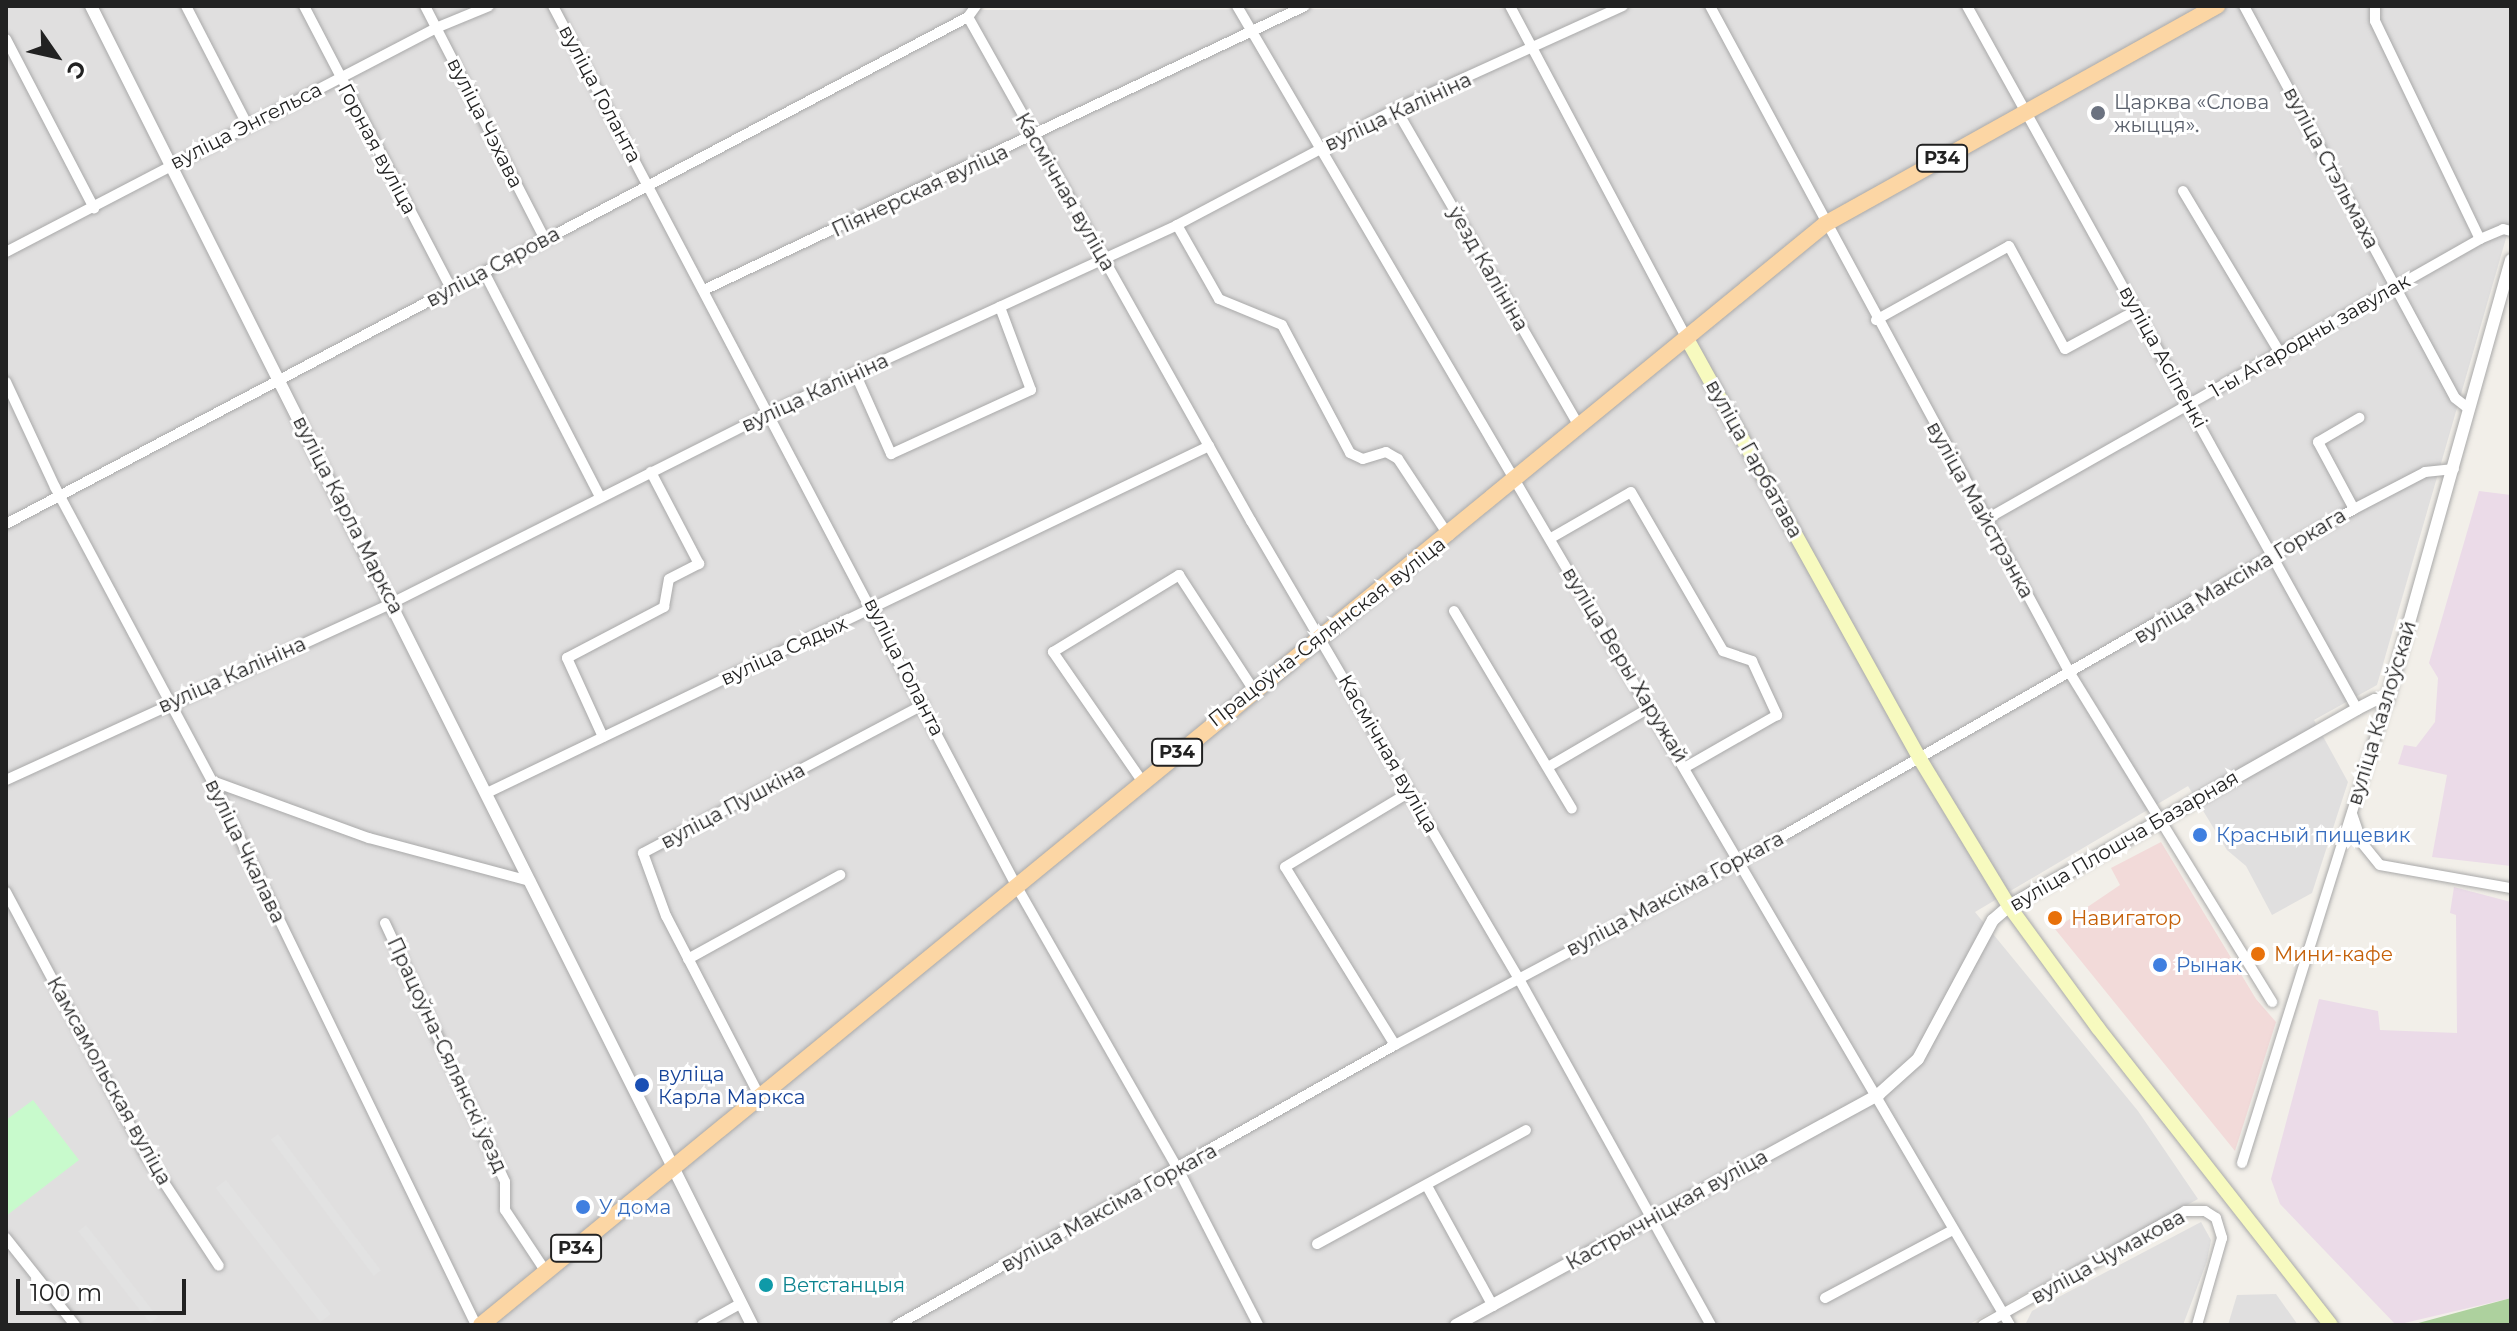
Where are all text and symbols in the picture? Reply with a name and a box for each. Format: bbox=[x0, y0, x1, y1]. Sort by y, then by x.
north arrow bbox=[16, 16, 96, 96]
street label: вуліца Голанта bbox=[554, 21, 646, 167]
street label: вуліца Чэхава bbox=[442, 54, 528, 192]
text: С bbox=[61, 56, 92, 84]
street label: вуліца Калініна bbox=[1321, 67, 1475, 157]
street label: вуліца Энгельса bbox=[166, 77, 326, 175]
street label: Горная вуліца bbox=[333, 80, 421, 218]
street label: вуліца Стэльмаха bbox=[2278, 83, 2384, 253]
place label: Царква «Слова жыцця». bbox=[2114, 90, 2269, 137]
marker: Царква «Слова жыцця». bbox=[2089, 104, 2107, 122]
street label: Касмічная вуліца bbox=[1010, 109, 1120, 275]
street label: Піянерская вуліца bbox=[828, 140, 1012, 242]
road number: Р34 bbox=[1916, 144, 1968, 172]
street label: ўезд Калініна bbox=[1443, 202, 1533, 336]
street label: вуліца Сярова bbox=[422, 222, 564, 312]
street label: 1-ы Агародны завулак bbox=[2206, 269, 2414, 403]
street label: вуліца Асіпенкі bbox=[2114, 281, 2212, 433]
street label: вуліца Калініна bbox=[738, 348, 892, 438]
street label: вуліца Гарбатава bbox=[1700, 376, 1808, 542]
street label: вуліца Карла Маркса bbox=[288, 412, 408, 618]
street label: вуліца Майстрэнка bbox=[1921, 417, 2039, 603]
street label: вуліца Максіма Горкага bbox=[2130, 503, 2350, 649]
street label: Працоўна-Сялянская вуліца bbox=[1204, 532, 1450, 732]
street label: вуліца Веры Харужай bbox=[1557, 563, 1693, 767]
street label: вуліца Голанта bbox=[859, 594, 949, 740]
street label: вуліца Сядых bbox=[717, 611, 851, 691]
street label: вуліца Казлоўскай bbox=[2343, 618, 2421, 808]
street label: вуліца Калініна bbox=[154, 632, 310, 718]
street label: Касмічная вуліца bbox=[1333, 671, 1443, 837]
road number: Р34 bbox=[1151, 738, 1203, 766]
street label: вуліца Пушкіна bbox=[657, 758, 809, 854]
street label: вуліца Плошча Базарная bbox=[2005, 766, 2243, 916]
street label: вуліца Чкалава bbox=[200, 775, 290, 927]
place label: Красный пищевик bbox=[2216, 823, 2410, 847]
street label: вуліца Максіма Горкага bbox=[1562, 826, 1788, 962]
marker: Красный пищевик bbox=[2191, 826, 2209, 844]
place label: Навигатор bbox=[2071, 906, 2182, 930]
marker: Навигатор bbox=[2046, 909, 2064, 927]
street label: Працоўна-Сялянскі ўезд bbox=[382, 934, 512, 1176]
place label: Мини-кафе bbox=[2274, 942, 2393, 966]
marker: Мини-кафе bbox=[2249, 945, 2267, 963]
place label: Рынак bbox=[2176, 953, 2242, 977]
marker: Рынак bbox=[2151, 956, 2169, 974]
street label: Камсамольская вуліца bbox=[42, 973, 176, 1189]
place label: вуліца Карла Маркса bbox=[658, 1062, 805, 1109]
marker: вуліца Карла Маркса bbox=[633, 1076, 651, 1094]
street label: вуліца Максіма Горкага bbox=[997, 1139, 1221, 1277]
street label: Кастрычніцкая вуліца bbox=[1562, 1145, 1772, 1275]
place label: У дома bbox=[599, 1195, 671, 1219]
marker: У дома bbox=[574, 1198, 592, 1216]
street label: вуліца Чумакова bbox=[2027, 1205, 2189, 1309]
road number: Р34 bbox=[550, 1234, 602, 1262]
scale bar bbox=[20, 1263, 190, 1313]
place label: Ветстанцыя bbox=[782, 1273, 905, 1297]
marker: Ветстанцыя bbox=[757, 1276, 775, 1294]
text: 100 m bbox=[30, 1278, 102, 1307]

